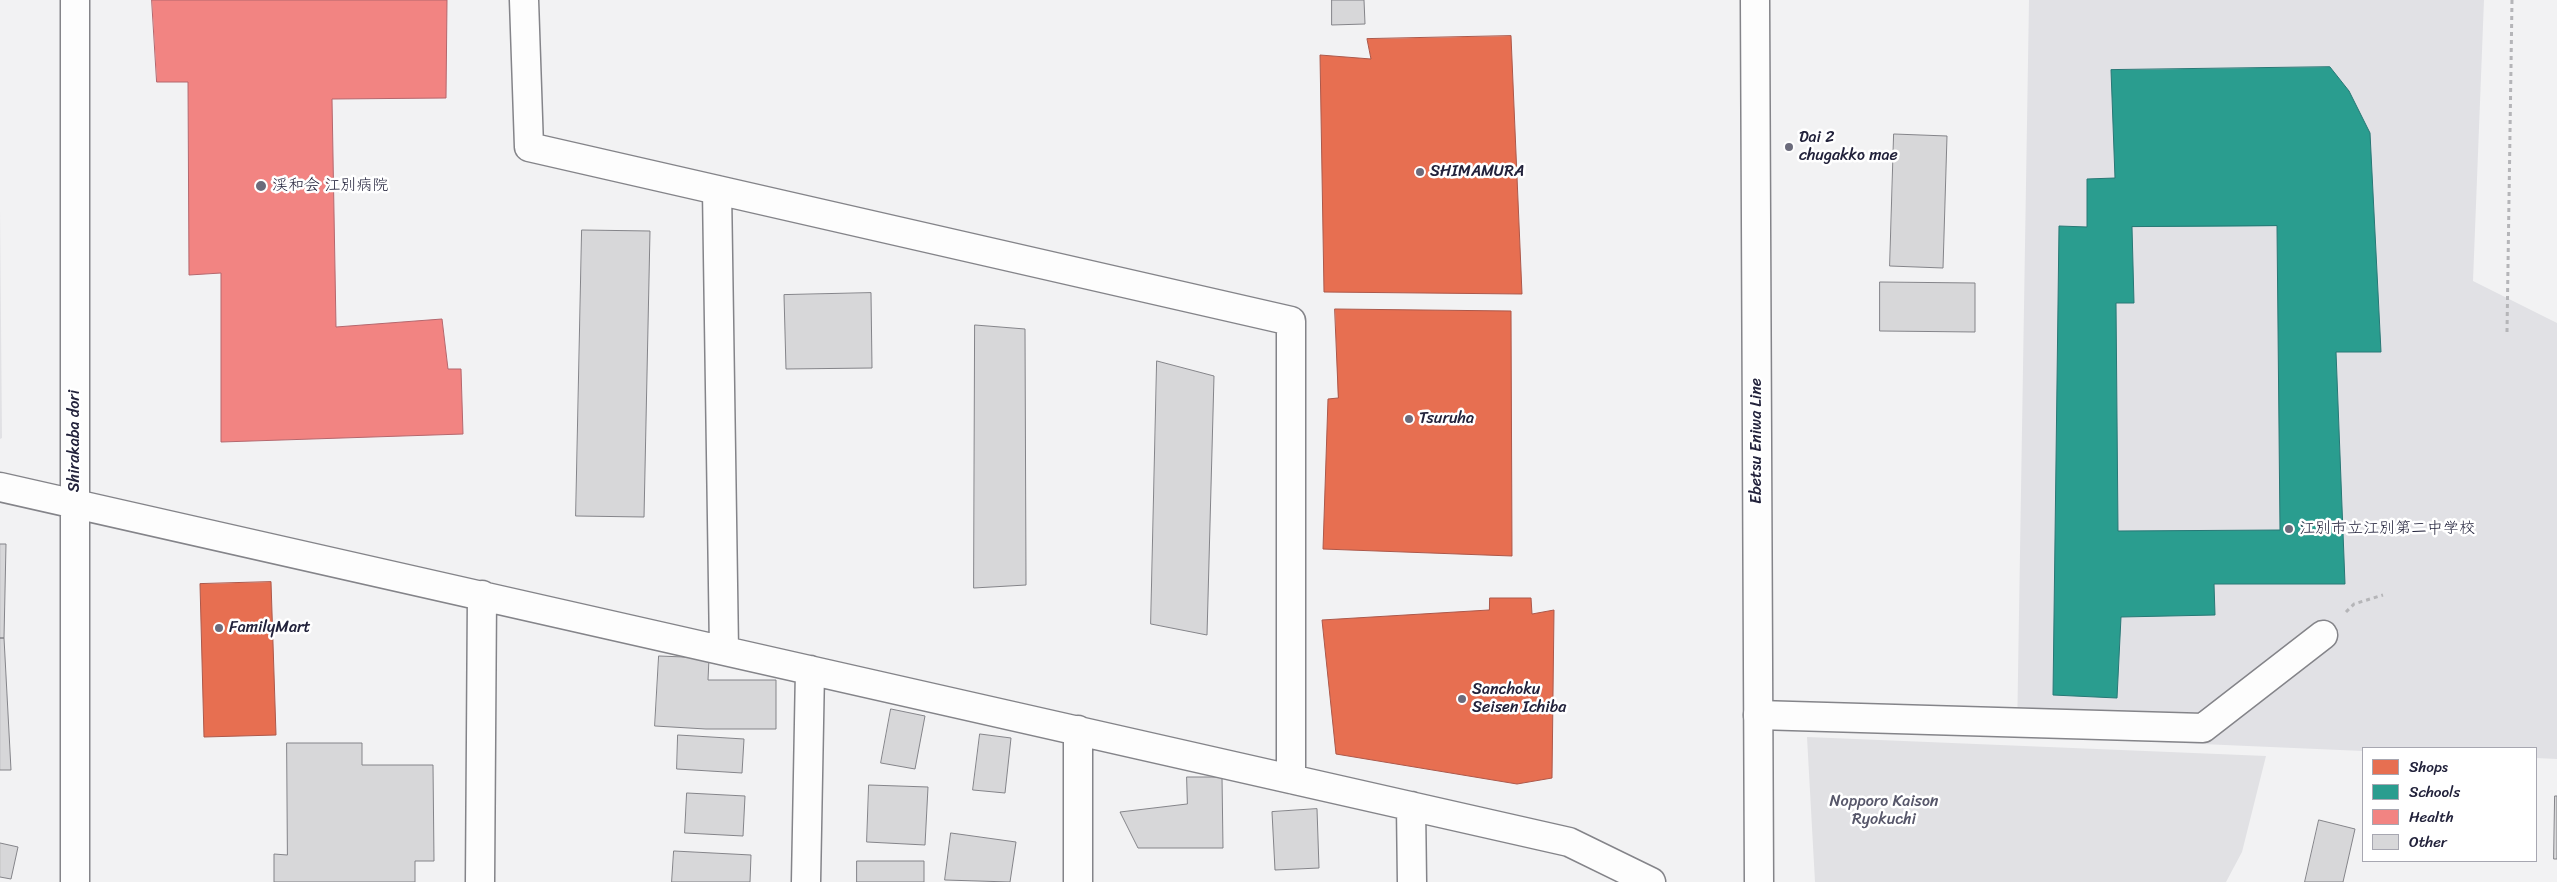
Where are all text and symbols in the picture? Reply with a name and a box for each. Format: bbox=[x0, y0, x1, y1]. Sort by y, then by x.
place label: Dai 2 chugakko mae bbox=[1799, 128, 1898, 166]
marker: Dai 2 chugakko mae bbox=[1783, 141, 1795, 153]
place label: SHIMAMURA bbox=[1430, 162, 1524, 182]
marker: SHIMAMURA bbox=[1414, 166, 1426, 178]
place label: 渓和会 江別病院 bbox=[272, 176, 388, 196]
marker: 渓和会 江別病院 bbox=[254, 179, 268, 193]
street label: Ebetsu Eniwa Line bbox=[1747, 378, 1767, 504]
street label: Shirakaba dori bbox=[65, 390, 85, 492]
place label: Tsuruha bbox=[1419, 409, 1474, 429]
marker: Tsuruha bbox=[1403, 413, 1415, 425]
place label: 江別市立江別第二中学校 bbox=[2299, 519, 2475, 539]
marker: 江別市立江別第二中学校 bbox=[2283, 523, 2295, 535]
place label: FamilyMart bbox=[229, 618, 310, 638]
marker: FamilyMart bbox=[213, 622, 225, 634]
place label: Sanchoku Seisen Ichiba bbox=[1472, 680, 1566, 718]
marker: Sanchoku Seisen Ichiba bbox=[1456, 693, 1468, 705]
legend bbox=[2362, 747, 2537, 862]
text: Shops bbox=[2409, 754, 2448, 780]
text: Schools bbox=[2409, 779, 2460, 805]
park label: Nopporo Kaison Ryokuchi bbox=[1830, 792, 1938, 830]
text: Health bbox=[2409, 804, 2454, 830]
text: Other bbox=[2409, 829, 2447, 855]

